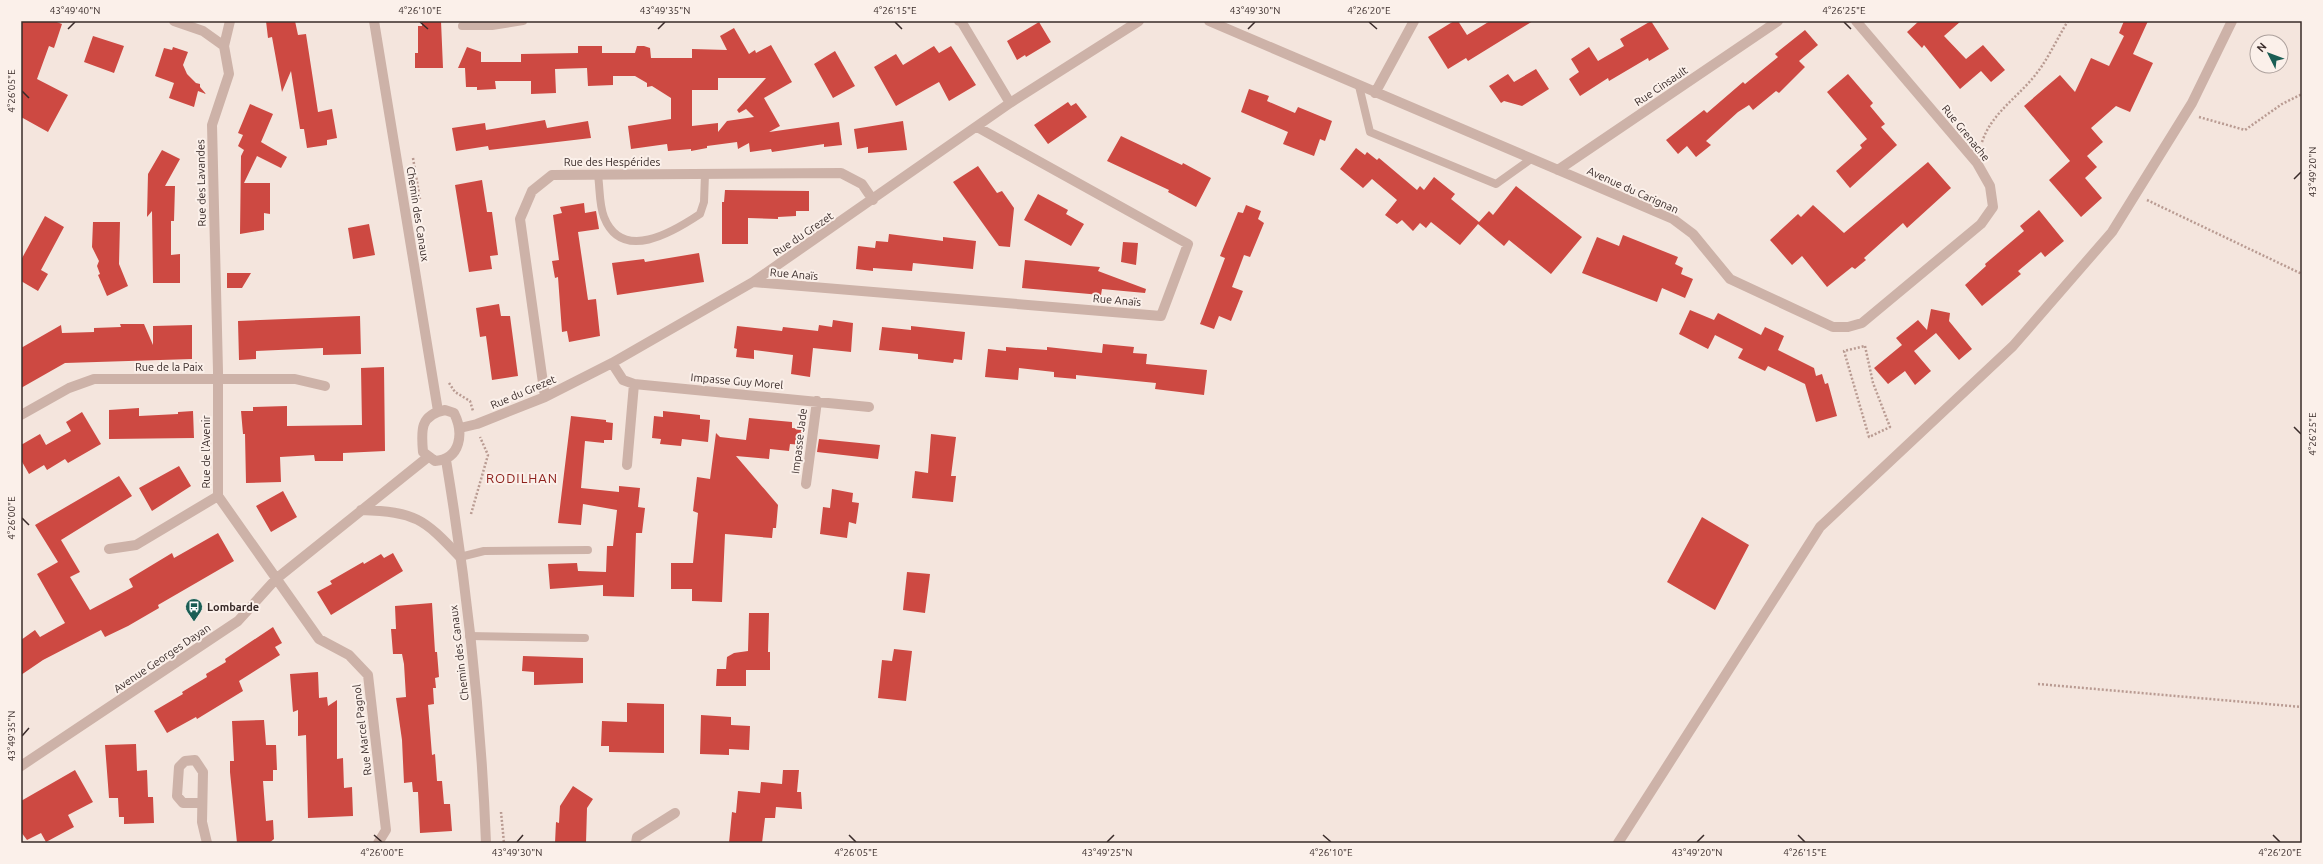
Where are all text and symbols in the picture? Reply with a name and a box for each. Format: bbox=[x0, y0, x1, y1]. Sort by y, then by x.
text: 43°49'40"N bbox=[50, 5, 100, 16]
text: 4°26'10"E bbox=[398, 5, 442, 16]
text: 43°49'35"N bbox=[640, 5, 690, 16]
text: 4°26'15"E bbox=[873, 5, 917, 16]
text: 43°49'30"N bbox=[1230, 5, 1280, 16]
text: 4°26'20"E bbox=[1347, 5, 1391, 16]
text: 4°26'25"E bbox=[1822, 5, 1866, 16]
north arrow bbox=[2249, 34, 2289, 74]
text: N bbox=[2254, 40, 2269, 54]
street label: Rue Cinsault bbox=[1632, 64, 1690, 108]
text: 4°26'05"E bbox=[6, 69, 17, 113]
street label: Rue Grenache bbox=[1940, 103, 1992, 163]
street label: Rue des Lavandes bbox=[194, 139, 208, 227]
text: 43°49'20"N bbox=[2307, 147, 2318, 197]
street label: Rue des Hespérides bbox=[564, 156, 661, 168]
street label: Avenue du Carignan bbox=[1586, 164, 1680, 216]
street label: Chemin des Canaux bbox=[405, 166, 432, 263]
street label: Rue du Grezet bbox=[771, 209, 836, 259]
street label: Rue Anaïs bbox=[769, 266, 819, 282]
street label: Rue Anaïs bbox=[1092, 292, 1142, 308]
street label: Rue de la Paix bbox=[135, 361, 204, 373]
street label: Impasse Guy Morel bbox=[690, 371, 784, 391]
street label: Rue du Grezet bbox=[489, 373, 558, 411]
street label: Impasse Jade bbox=[789, 407, 809, 475]
text: 4°26'25"E bbox=[2307, 412, 2318, 456]
street label: Rue de l'Avenir bbox=[200, 415, 212, 489]
district label: RODILHAN bbox=[486, 471, 558, 485]
text: 4°26'00"E bbox=[6, 496, 17, 540]
bus stop icon: Lombarde bbox=[184, 597, 204, 622]
place label: Lombarde bbox=[207, 601, 259, 613]
street label: Chemin des Canaux bbox=[447, 604, 471, 701]
street label: Avenue Georges Dayan bbox=[111, 621, 213, 695]
street label: Rue Marcel Pagnol bbox=[350, 684, 374, 776]
text: 43°49'35"N bbox=[6, 711, 17, 761]
text: 4°26'00"E bbox=[360, 847, 404, 858]
text: 43°49'30"N bbox=[492, 847, 542, 858]
text: 4°26'05"E bbox=[834, 847, 878, 858]
text: 43°49'25"N bbox=[1082, 847, 1132, 858]
text: 4°26'10"E bbox=[1309, 847, 1353, 858]
text: 43°49'20"N bbox=[1672, 847, 1722, 858]
text: 4°26'15"E bbox=[1783, 847, 1827, 858]
text: 4°26'20"E bbox=[2258, 847, 2302, 858]

